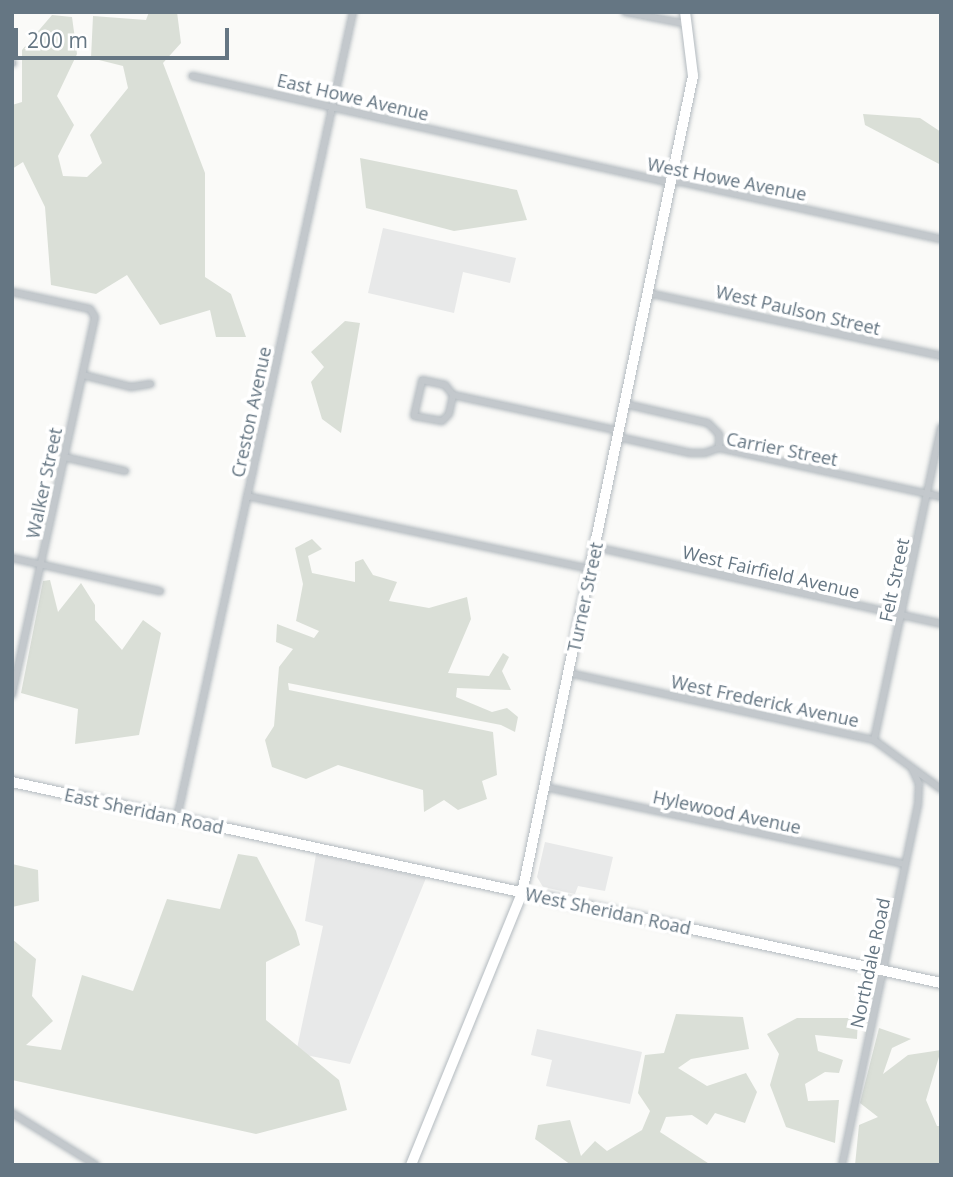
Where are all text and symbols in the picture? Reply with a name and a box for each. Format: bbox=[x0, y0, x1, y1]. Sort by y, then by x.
scale bar bbox=[18, 14, 233, 58]
text: 200 m bbox=[27, 26, 88, 54]
street label: East Howe Avenue bbox=[275, 69, 431, 125]
street label: West Howe Avenue bbox=[645, 153, 809, 205]
street label: West Paulson Street bbox=[714, 281, 882, 339]
street label: Creston Avenue bbox=[227, 345, 275, 479]
street label: Walker Street bbox=[22, 425, 66, 541]
street label: Carrier Street bbox=[724, 428, 840, 470]
street label: Felt Street bbox=[875, 536, 913, 624]
street label: Turner Street bbox=[563, 540, 607, 654]
street label: West Fairfield Avenue bbox=[680, 541, 862, 603]
street label: West Frederick Avenue bbox=[669, 671, 861, 731]
street label: East Sheridan Road bbox=[62, 784, 226, 838]
street label: Hylewood Avenue bbox=[651, 786, 803, 838]
street label: West Sheridan Road bbox=[523, 883, 693, 939]
street label: Northdale Road bbox=[846, 896, 894, 1030]

